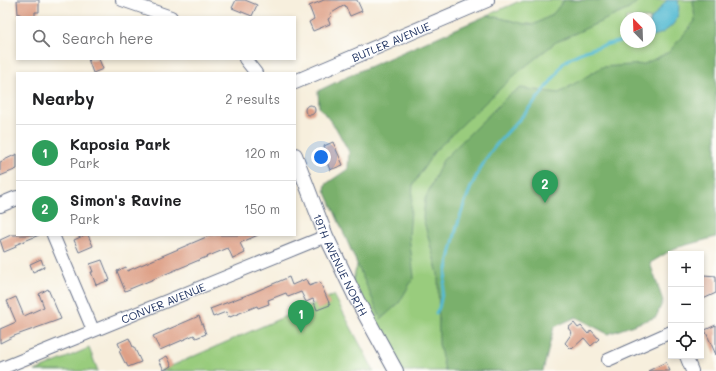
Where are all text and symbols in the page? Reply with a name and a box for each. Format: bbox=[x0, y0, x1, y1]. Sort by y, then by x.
north arrow bbox=[620, 12, 656, 48]
search box bbox=[16, 16, 296, 60]
street label: BUTLER AVENUE bbox=[349, 18, 432, 65]
icon: search bbox=[30, 27, 52, 49]
text: Search here bbox=[62, 28, 153, 48]
text: Nearby bbox=[32, 87, 94, 109]
text: 2 results bbox=[225, 90, 280, 107]
text: Kaposia Park bbox=[70, 134, 170, 154]
text: 1 bbox=[42, 144, 48, 161]
text: 120 m bbox=[244, 144, 280, 161]
your location bbox=[311, 147, 331, 167]
text: Park bbox=[70, 154, 99, 171]
pin: 2 bbox=[532, 170, 558, 203]
text: Simon's Ravine bbox=[70, 190, 181, 210]
text: 2 bbox=[41, 200, 49, 217]
text: 150 m bbox=[244, 200, 280, 217]
text: Park bbox=[70, 210, 99, 227]
street label: 19TH AVENUE NORTH bbox=[311, 211, 372, 319]
map controls bbox=[668, 251, 704, 359]
button: + bbox=[668, 251, 704, 287]
street label: CONVER AVENUE bbox=[119, 279, 207, 326]
button: − bbox=[668, 287, 704, 323]
pin: 1 bbox=[288, 300, 314, 333]
button: locate bbox=[668, 323, 704, 359]

